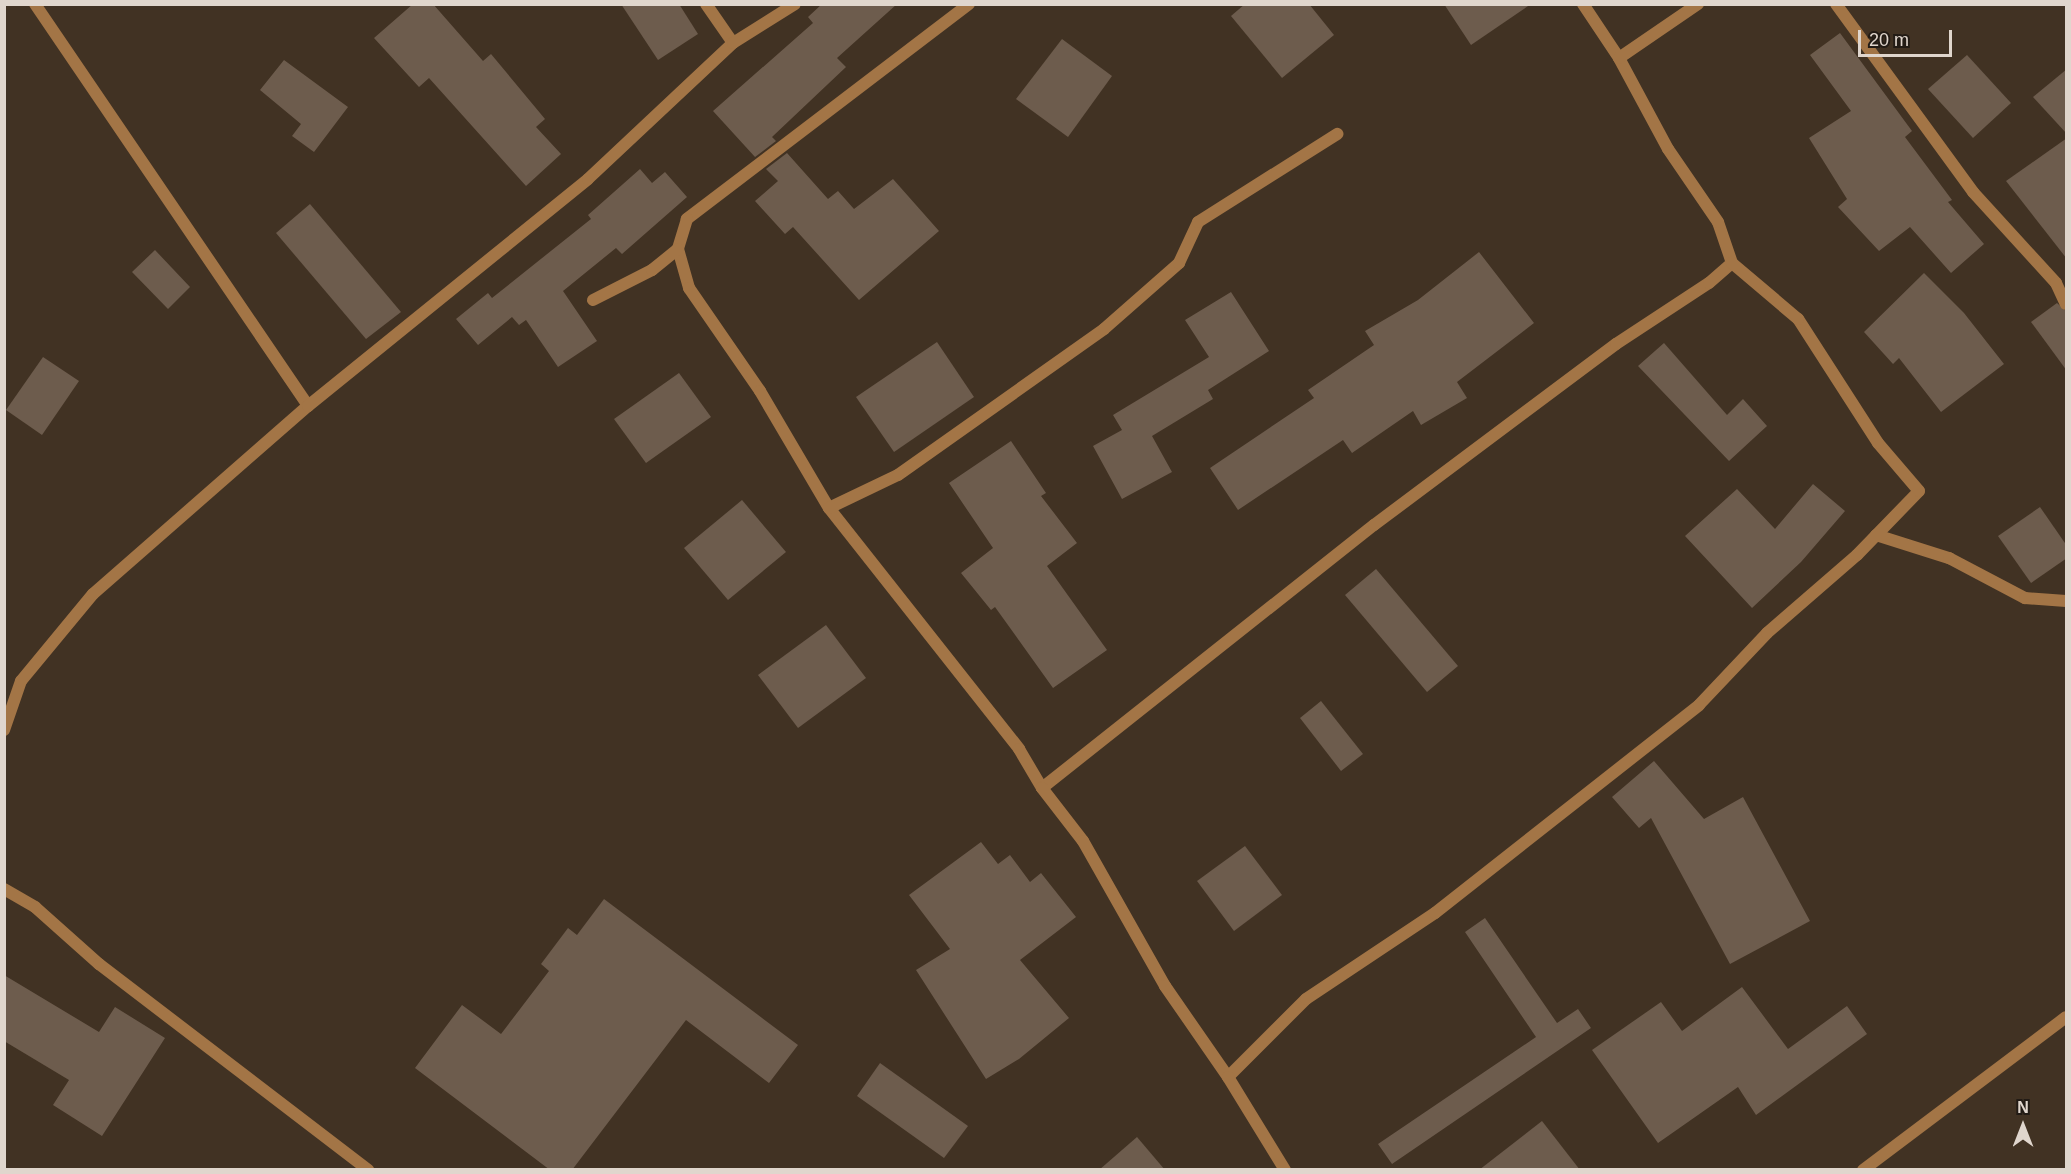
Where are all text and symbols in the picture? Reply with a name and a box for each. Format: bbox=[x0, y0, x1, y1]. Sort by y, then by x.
scale bar bbox=[1861, 18, 1956, 56]
text: 20 m bbox=[1869, 30, 1909, 50]
north arrow bbox=[1993, 1096, 2053, 1156]
text: N bbox=[2017, 1099, 2029, 1116]

